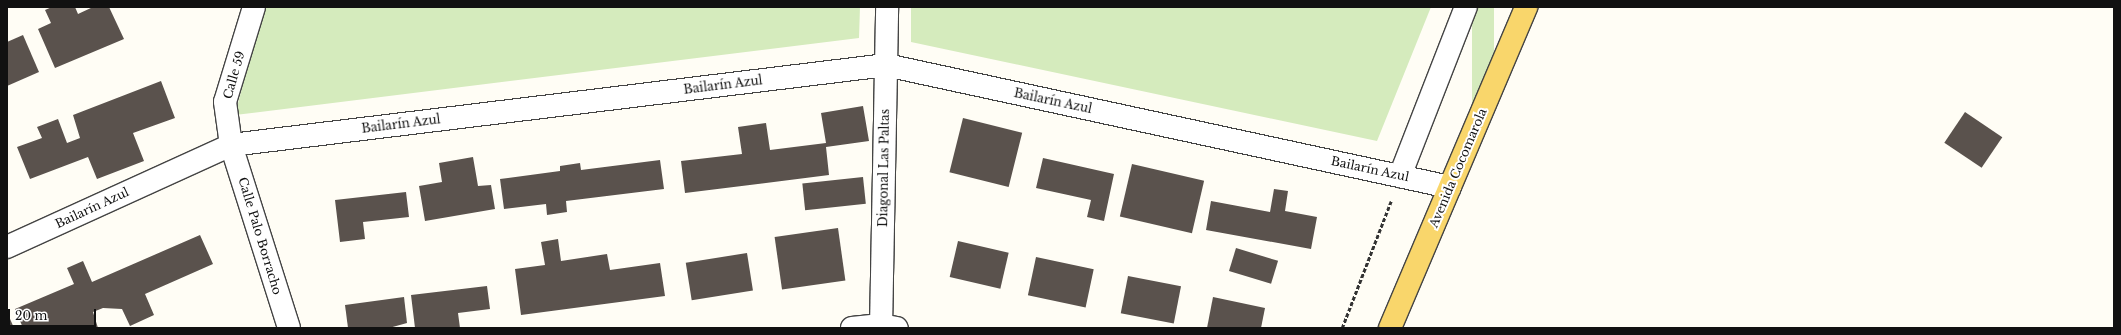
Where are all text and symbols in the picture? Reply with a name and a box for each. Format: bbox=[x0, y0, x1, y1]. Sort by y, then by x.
street label: Calle 59 bbox=[220, 50, 248, 100]
street label: Bailarín Azul bbox=[682, 73, 764, 97]
street label: Bailarín Azul bbox=[1012, 86, 1094, 116]
street label: Avenida Cocomarola bbox=[1426, 106, 1490, 230]
street label: Diagonal Las Paltas bbox=[876, 109, 892, 227]
street label: Bailarín Azul bbox=[360, 112, 442, 136]
street label: Bailarín Azul bbox=[1329, 154, 1411, 184]
street label: Calle Palo Borracho bbox=[235, 176, 285, 296]
street label: Bailarín Azul bbox=[53, 185, 131, 231]
scale bar bbox=[10, 301, 98, 327]
text: 20 m bbox=[15, 308, 47, 323]

